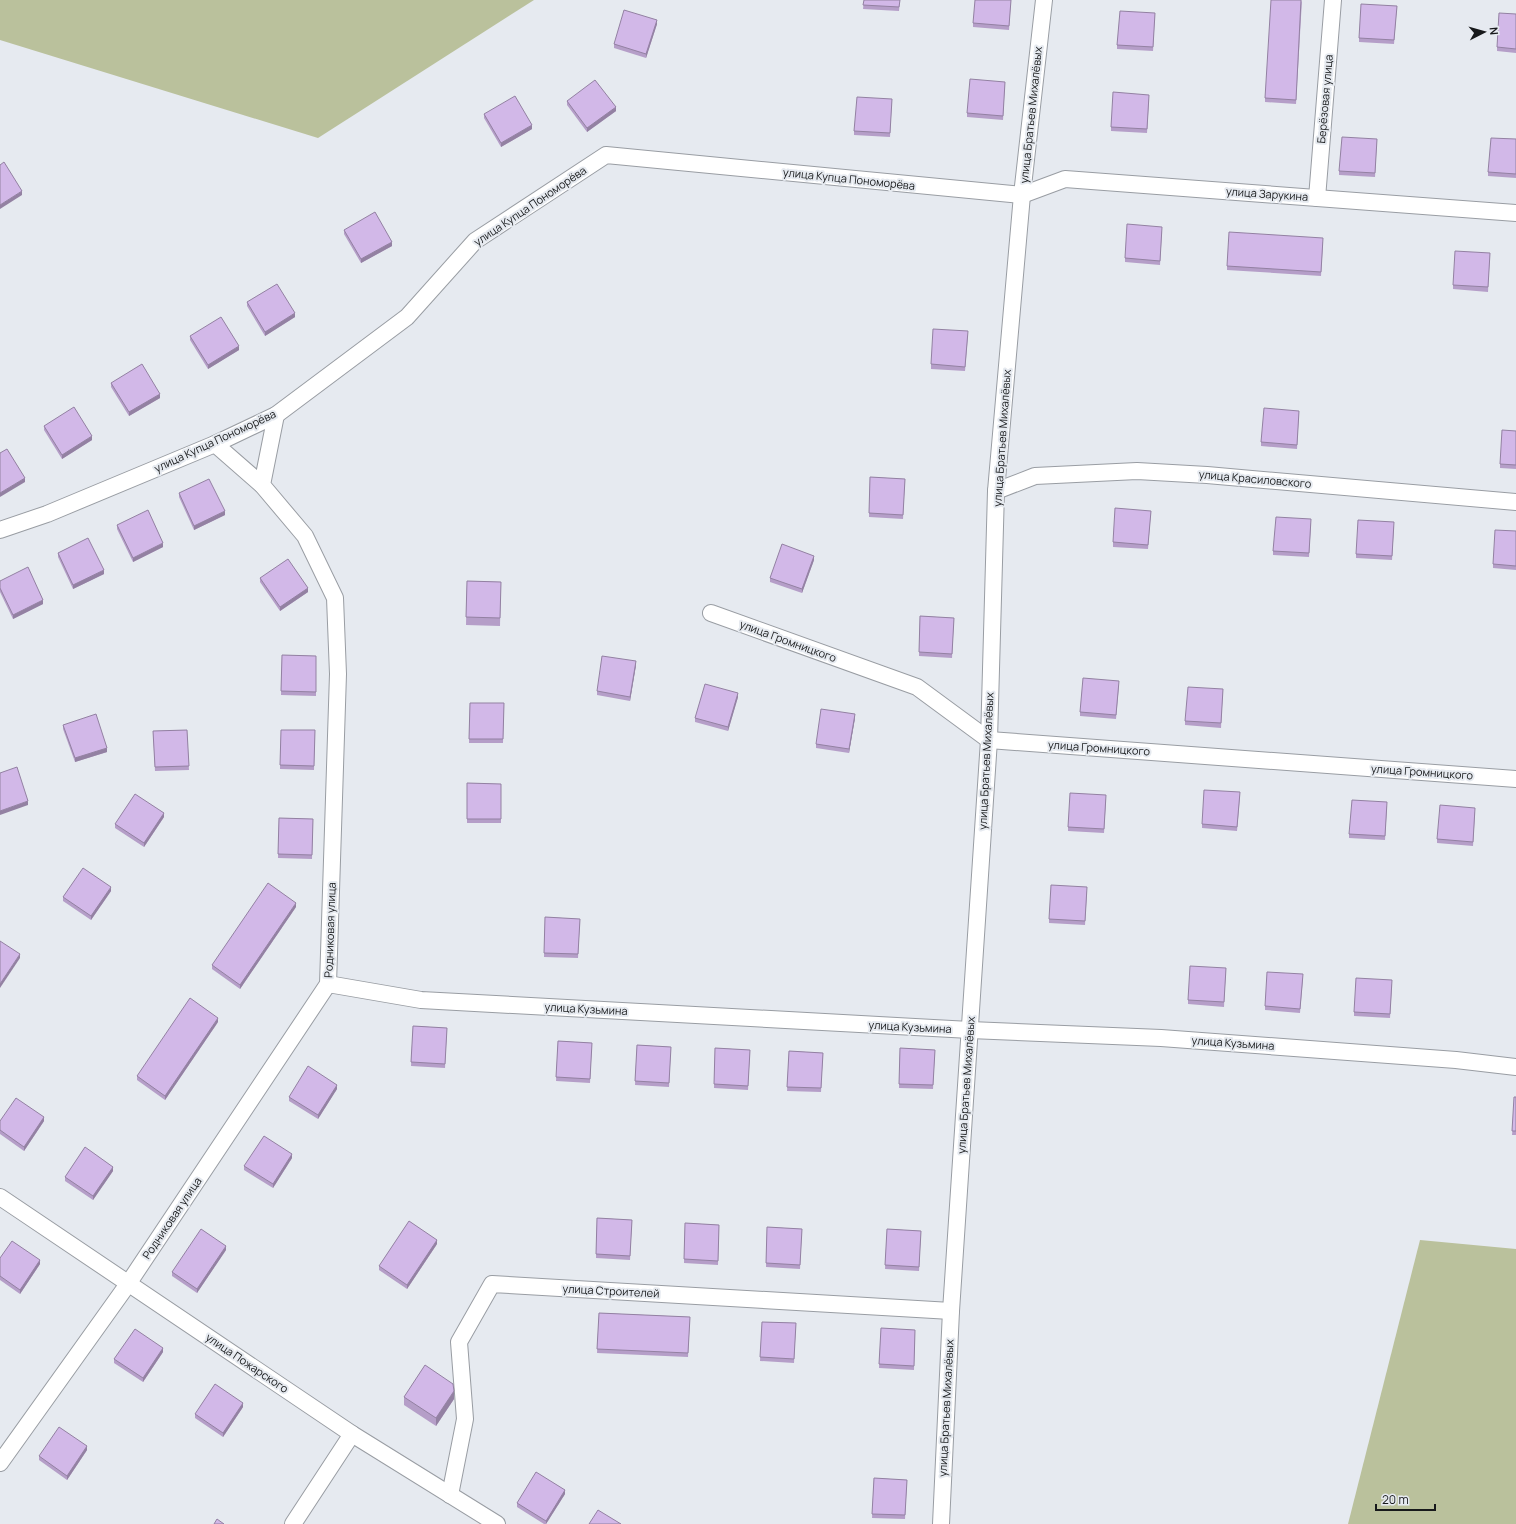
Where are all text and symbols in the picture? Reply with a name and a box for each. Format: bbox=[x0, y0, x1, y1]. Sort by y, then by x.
north arrow bbox=[1464, 12, 1504, 52]
text: N bbox=[1487, 26, 1502, 36]
street label: улица Братьев Михалёвых bbox=[1016, 46, 1045, 184]
street label: Берёзовая улица bbox=[1313, 54, 1336, 144]
street label: улица Купца Пономорёва bbox=[471, 162, 589, 249]
street label: улица Купца Пономорёва bbox=[782, 164, 916, 193]
street label: улица Зарукина bbox=[1225, 183, 1309, 204]
street label: улица Братьев Михалёвых bbox=[989, 369, 1014, 507]
street label: улица Купца Пономорёва bbox=[152, 406, 278, 475]
street label: улица Красиловского bbox=[1198, 466, 1312, 491]
street label: улица Громницкого bbox=[738, 616, 839, 665]
street label: улица Братьев Михалёвых bbox=[974, 692, 997, 830]
street label: улица Громницкого bbox=[1048, 736, 1151, 759]
street label: улица Громницкого bbox=[1371, 760, 1474, 783]
street label: Родниковая улица bbox=[320, 882, 339, 978]
street label: улица Кузьмина bbox=[544, 999, 628, 1018]
street label: улица Братьев Михалёвых bbox=[953, 1016, 978, 1154]
street label: улица Кузьмина bbox=[868, 1017, 952, 1036]
street label: улица Кузьмина bbox=[1191, 1032, 1275, 1053]
street label: Родниковая улица bbox=[139, 1174, 205, 1262]
street label: улица Строителей bbox=[562, 1280, 660, 1301]
street label: улица Пожарского bbox=[203, 1329, 292, 1396]
street label: улица Братьев Михалёвых bbox=[934, 1339, 957, 1477]
scale bar bbox=[1376, 1486, 1435, 1512]
text: 20 m bbox=[1382, 1491, 1409, 1508]

